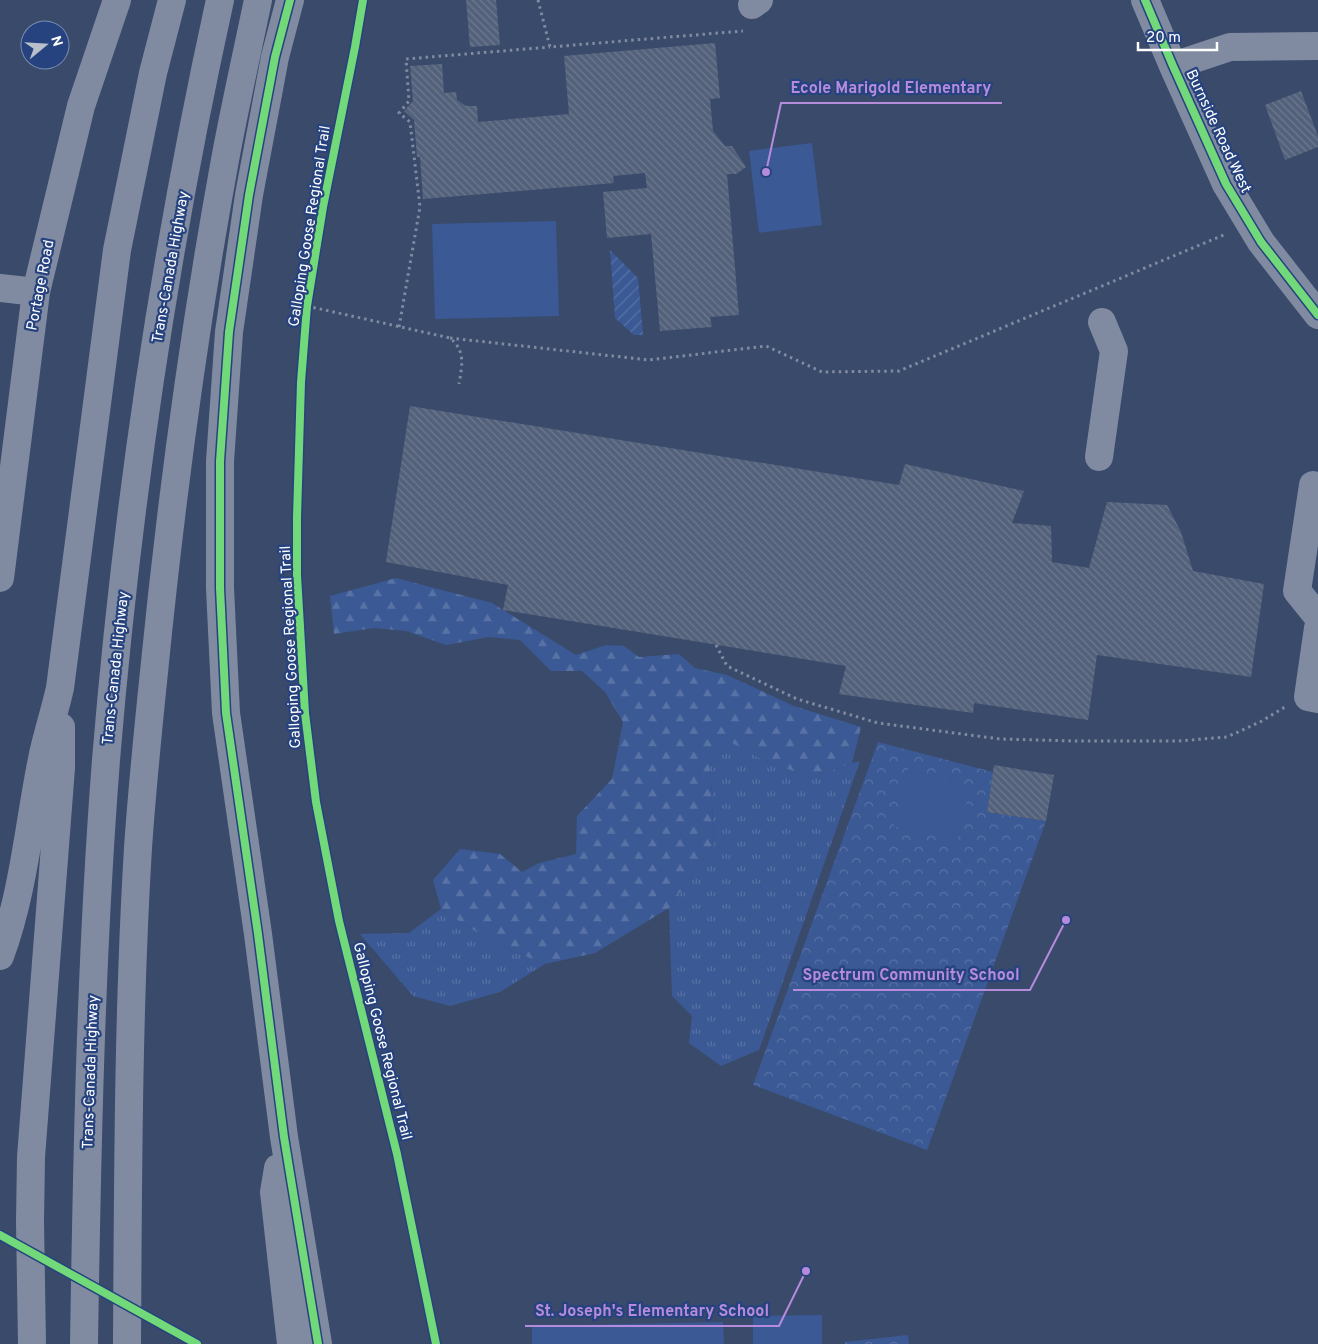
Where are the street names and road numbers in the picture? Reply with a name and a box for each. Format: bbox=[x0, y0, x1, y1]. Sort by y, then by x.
street label: Burnside Road West bbox=[1181, 67, 1255, 196]
street label: Galloping Goose Regional Trail bbox=[285, 124, 336, 328]
street label: Trans-Canada Highway bbox=[149, 190, 194, 345]
street label: Portage Road bbox=[23, 238, 60, 332]
street label: Galloping Goose Regional Trail bbox=[277, 545, 306, 749]
street label: Trans-Canada Highway bbox=[99, 590, 134, 746]
street label: Galloping Goose Regional Trail bbox=[348, 940, 415, 1142]
street label: Trans-Canada Highway bbox=[79, 995, 104, 1149]

